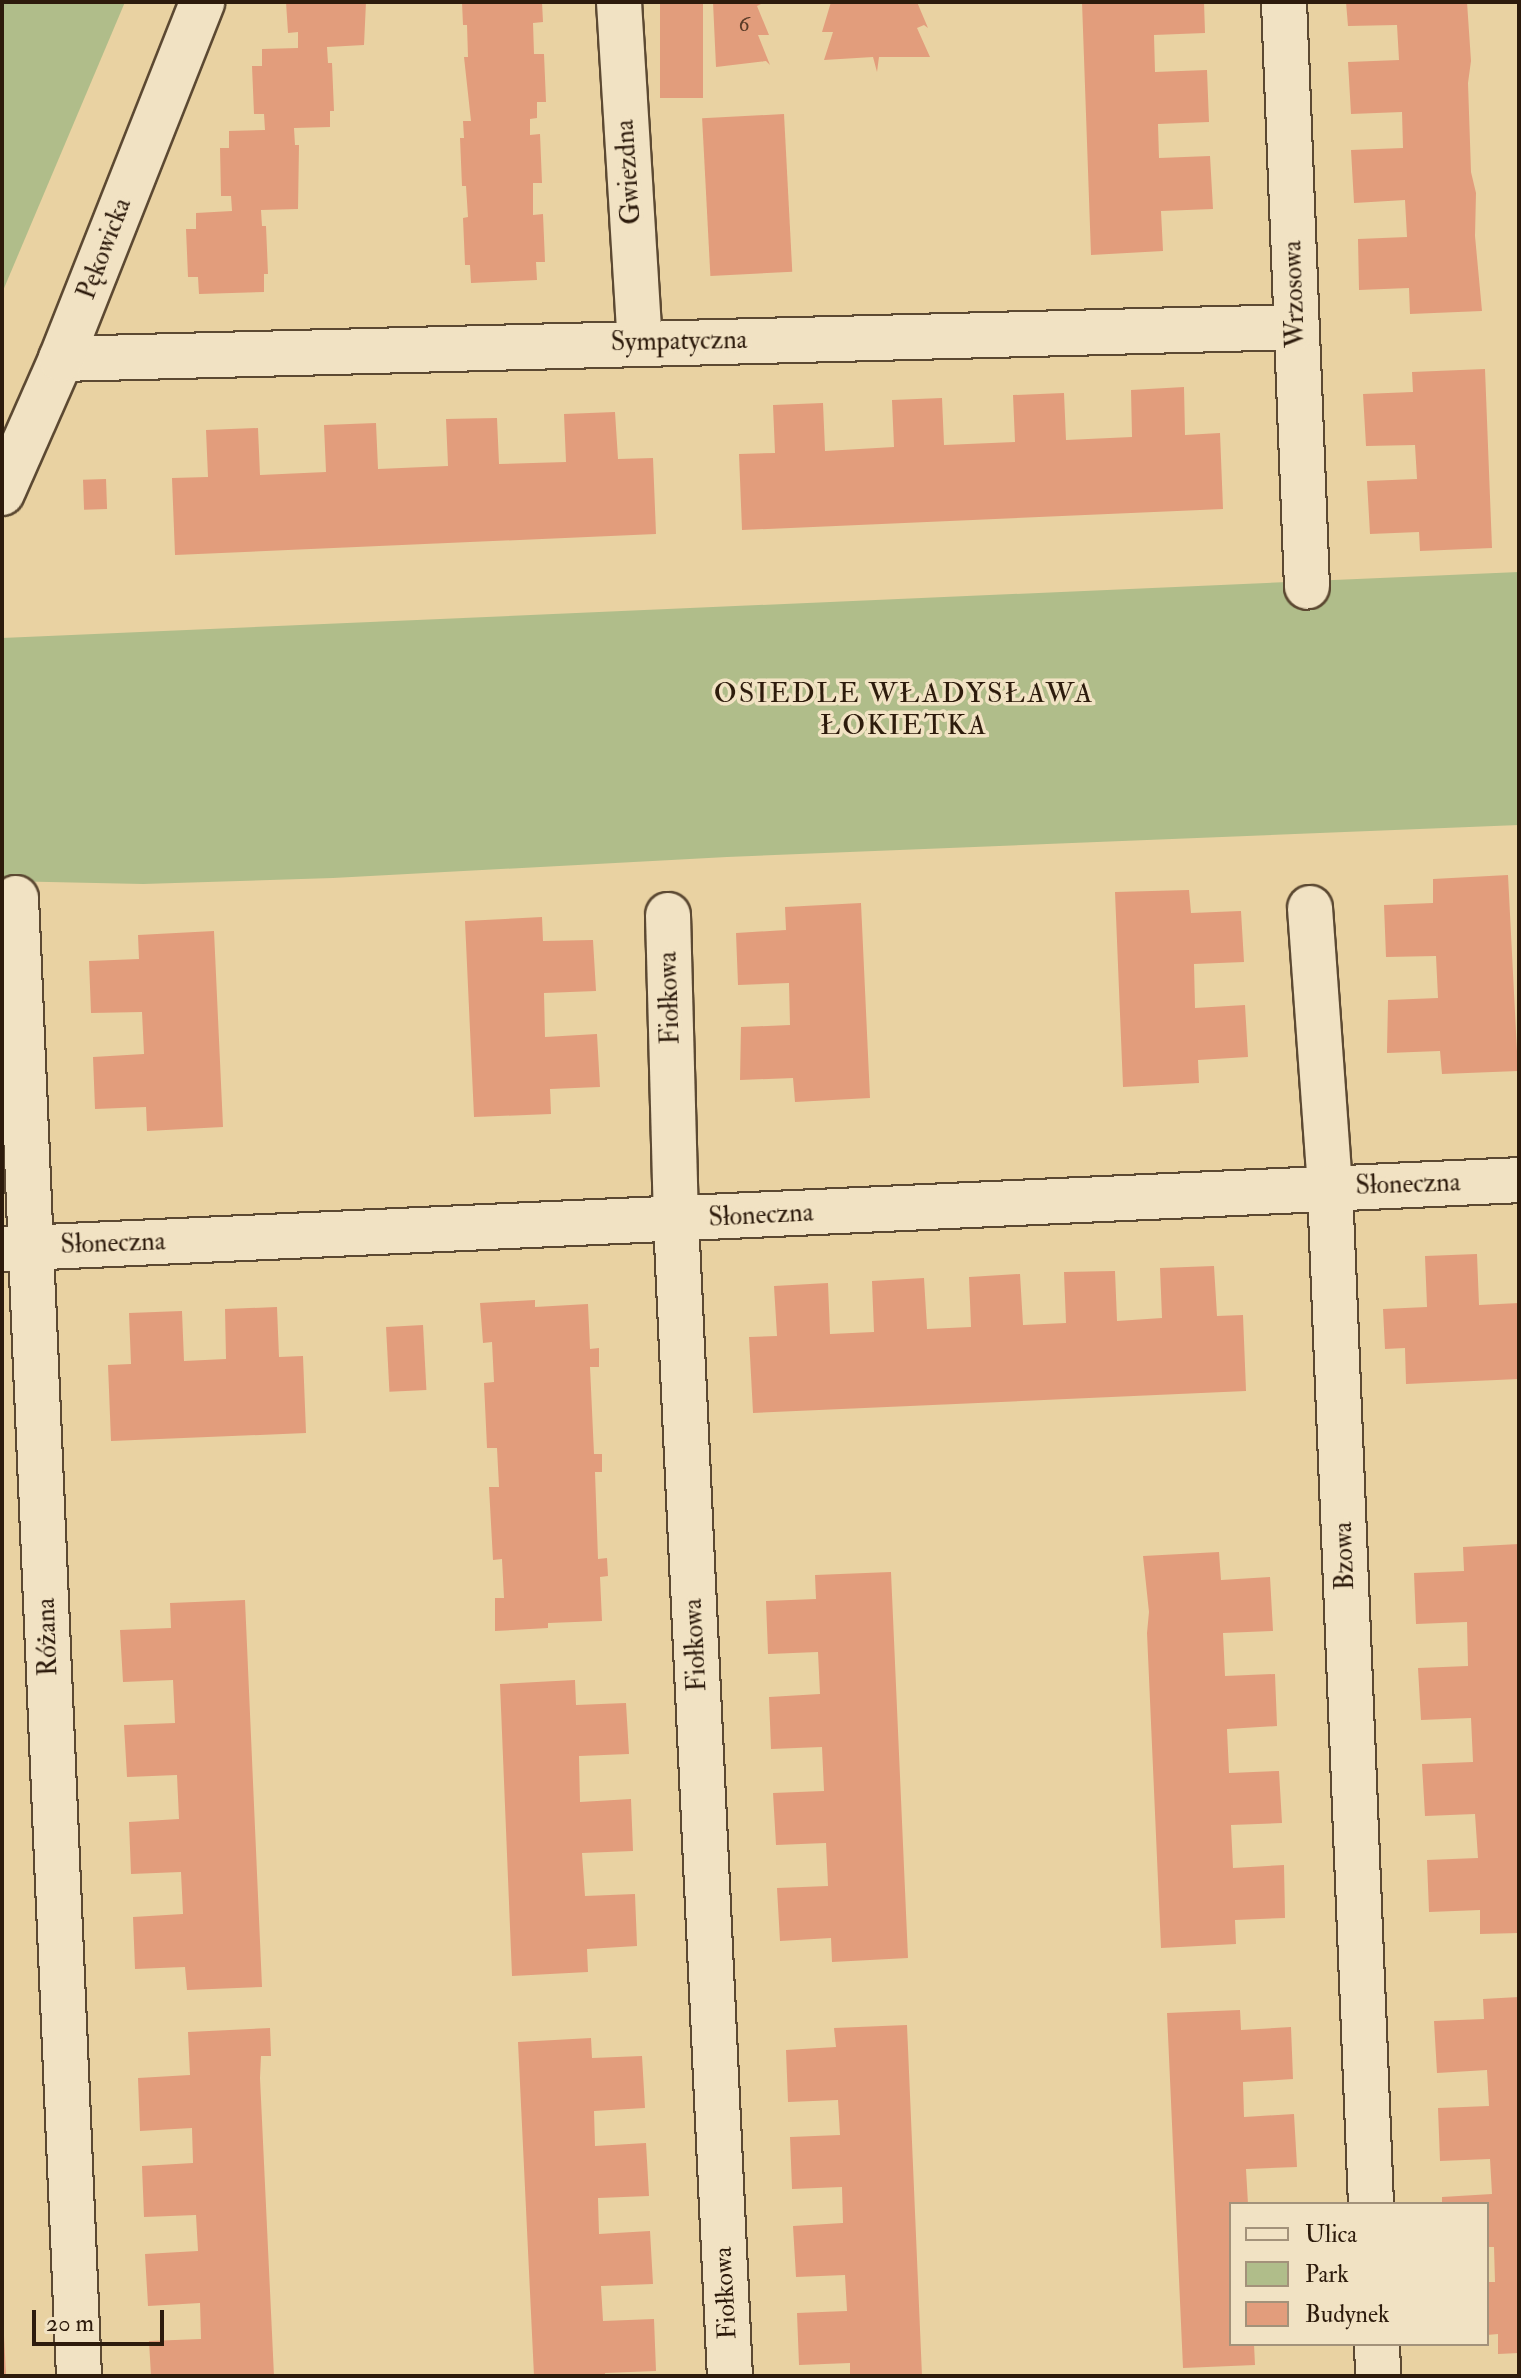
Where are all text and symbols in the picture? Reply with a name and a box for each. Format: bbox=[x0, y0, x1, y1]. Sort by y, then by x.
house number: 6 bbox=[738, 12, 750, 38]
street label: Gwiezdna bbox=[610, 119, 648, 225]
street label: Pękowicka bbox=[71, 194, 139, 304]
street label: Wrzosowa bbox=[1278, 240, 1312, 348]
street label: Sympatyczna bbox=[611, 325, 747, 359]
district label: OSIEDLE WŁADYSŁAWA ŁOKIETKA bbox=[714, 677, 1094, 743]
street label: Fiołkowa bbox=[653, 951, 687, 1045]
street label: Słoneczna bbox=[1355, 1168, 1461, 1202]
street label: Słoneczna bbox=[708, 1198, 814, 1234]
street label: Słoneczna bbox=[60, 1227, 166, 1261]
street label: Bzowa bbox=[1328, 1521, 1362, 1591]
street label: Różana bbox=[31, 1597, 65, 1677]
street label: Fiołkowa bbox=[678, 1598, 714, 1692]
legend bbox=[1229, 2202, 1489, 2346]
text: Ulica bbox=[1305, 2219, 1357, 2250]
street label: Fiołkowa bbox=[708, 2246, 744, 2340]
text: Park bbox=[1305, 2259, 1349, 2290]
scale bar bbox=[36, 2294, 168, 2344]
text: Budynek bbox=[1305, 2299, 1389, 2330]
text: 20 m bbox=[46, 2308, 94, 2339]

